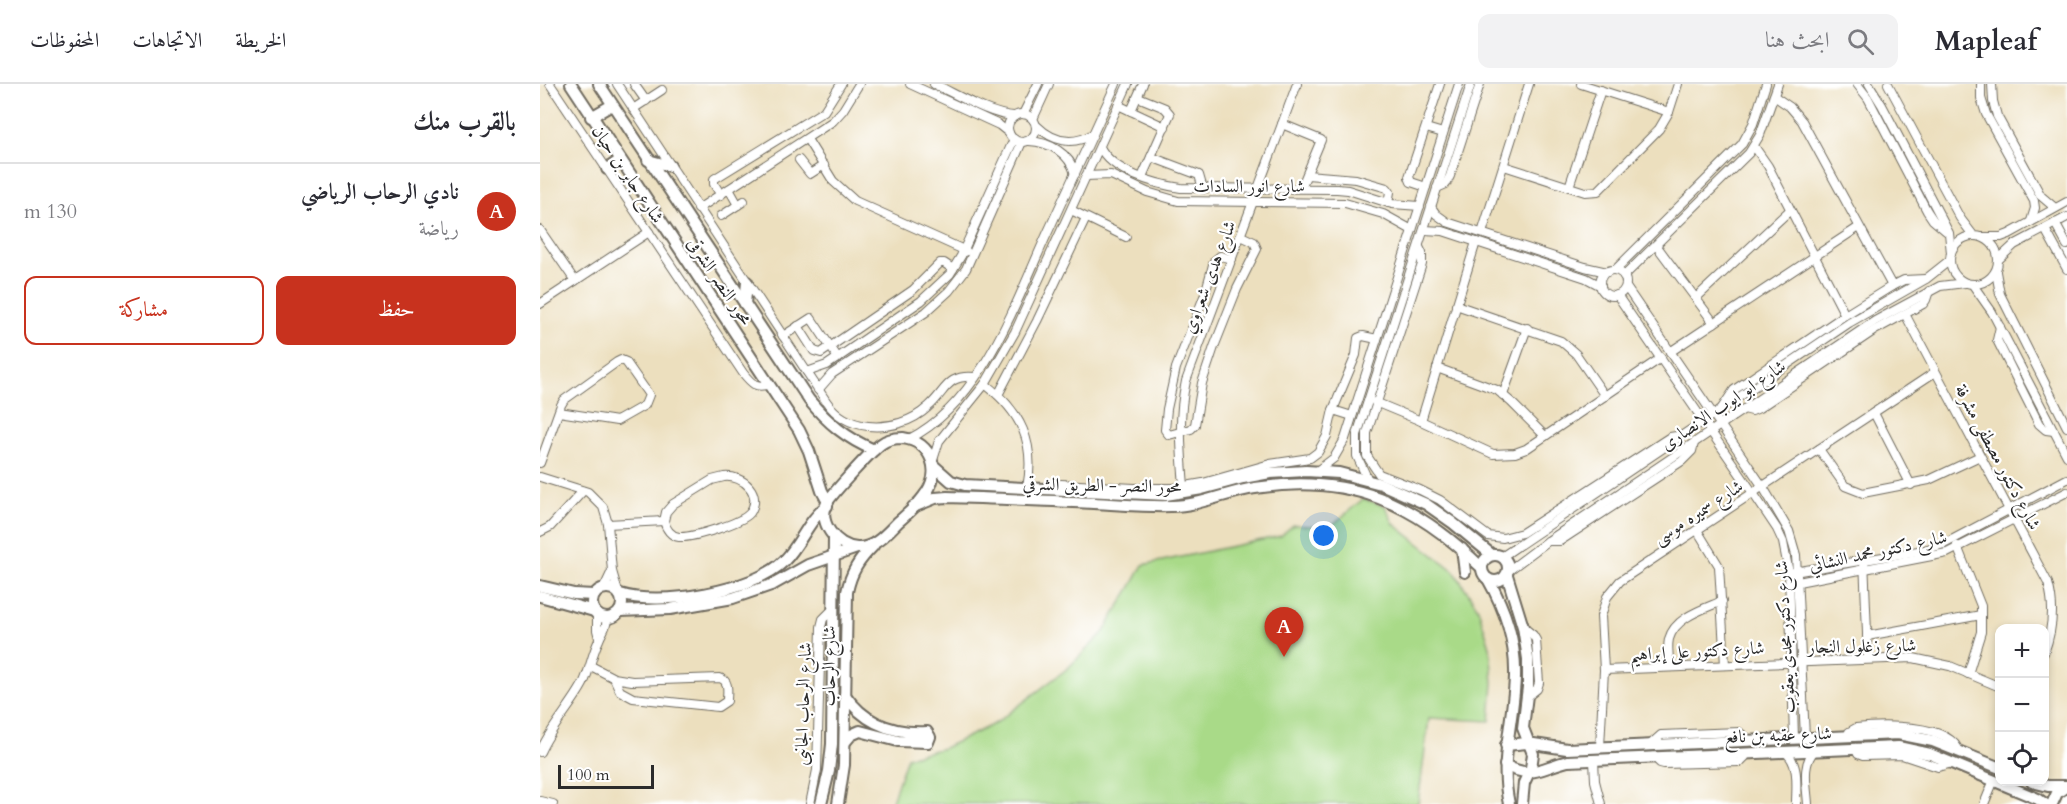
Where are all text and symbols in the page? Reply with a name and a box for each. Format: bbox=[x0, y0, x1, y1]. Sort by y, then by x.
search box bbox=[1478, 14, 1898, 68]
text: Mapleaf bbox=[1934, 22, 2037, 60]
text: ابحث هنا bbox=[1765, 25, 1829, 55]
icon: search bbox=[1844, 25, 1877, 58]
text: المحفوظات bbox=[30, 26, 99, 55]
text: الاتجاهات bbox=[132, 26, 202, 55]
text: الخريطة bbox=[235, 26, 286, 55]
text: بالقرب منك bbox=[413, 104, 516, 139]
street label: شارع جابر بن حيان bbox=[584, 120, 670, 229]
street label: شارع انور السادات bbox=[1193, 174, 1305, 201]
text: نادي الرحاب الرياضي bbox=[301, 177, 459, 207]
text: 130 m bbox=[24, 198, 77, 225]
text: A bbox=[489, 198, 504, 225]
text: رياضة bbox=[419, 215, 459, 242]
street label: شارع هدى شعراوي bbox=[1176, 217, 1244, 338]
street label: محور النصر الشرقى bbox=[681, 232, 758, 330]
button: مشاركة bbox=[24, 276, 264, 345]
button: حفظ bbox=[276, 276, 516, 345]
street label: شارع ابو ايوب الانصارى bbox=[1656, 354, 1792, 458]
street label: شارع دكتور مصطفى مشرفة bbox=[1947, 380, 2047, 536]
street label: محور النصر - الطريق الشرقي bbox=[1022, 472, 1182, 501]
street label: شارع سميره موسى bbox=[1648, 474, 1749, 553]
your location bbox=[1309, 521, 1338, 550]
street label: شارع دكتور محمد النشائي bbox=[1807, 525, 1950, 580]
street label: شارع دكتور مجدى يعقوب bbox=[1769, 560, 1804, 714]
pin: A bbox=[1264, 608, 1304, 657]
map controls bbox=[1995, 624, 2049, 786]
button: + bbox=[1995, 624, 2049, 678]
street label: شارع الرحاب bbox=[817, 626, 844, 706]
street label: شارع زغلول النجار bbox=[1805, 633, 1917, 662]
street label: شارع دكتور على إبراهيم bbox=[1629, 635, 1765, 673]
street label: شارع الرحاب الجانبى bbox=[789, 642, 820, 766]
button: − bbox=[1995, 678, 2049, 732]
street label: شارع عقبه بن نافع bbox=[1724, 721, 1832, 753]
button: locate bbox=[1995, 732, 2049, 786]
scale bar bbox=[558, 762, 654, 790]
text: 100 m bbox=[567, 764, 609, 786]

